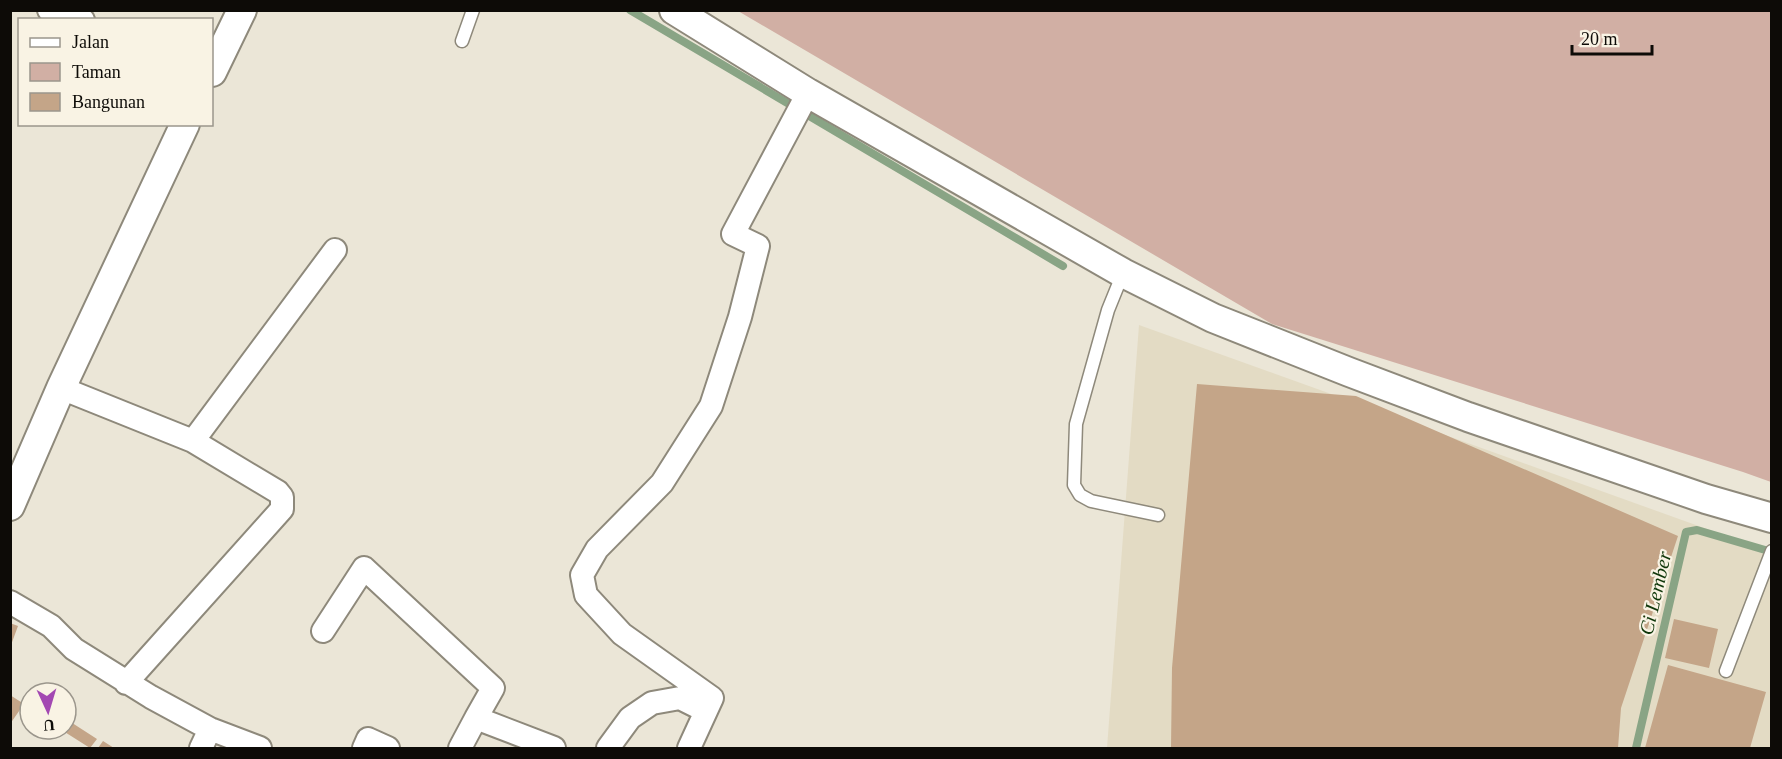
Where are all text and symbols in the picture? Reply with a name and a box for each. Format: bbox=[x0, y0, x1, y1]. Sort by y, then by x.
legend bbox=[18, 18, 213, 126]
scale bar bbox=[1572, 18, 1652, 56]
text: 20 m bbox=[1581, 29, 1618, 49]
text: Jalan bbox=[72, 32, 109, 52]
text: Taman bbox=[72, 62, 121, 82]
text: Bangunan bbox=[72, 92, 145, 112]
water label: Ci Lember bbox=[1635, 549, 1675, 637]
north arrow bbox=[18, 681, 78, 741]
text: U bbox=[42, 717, 55, 734]

